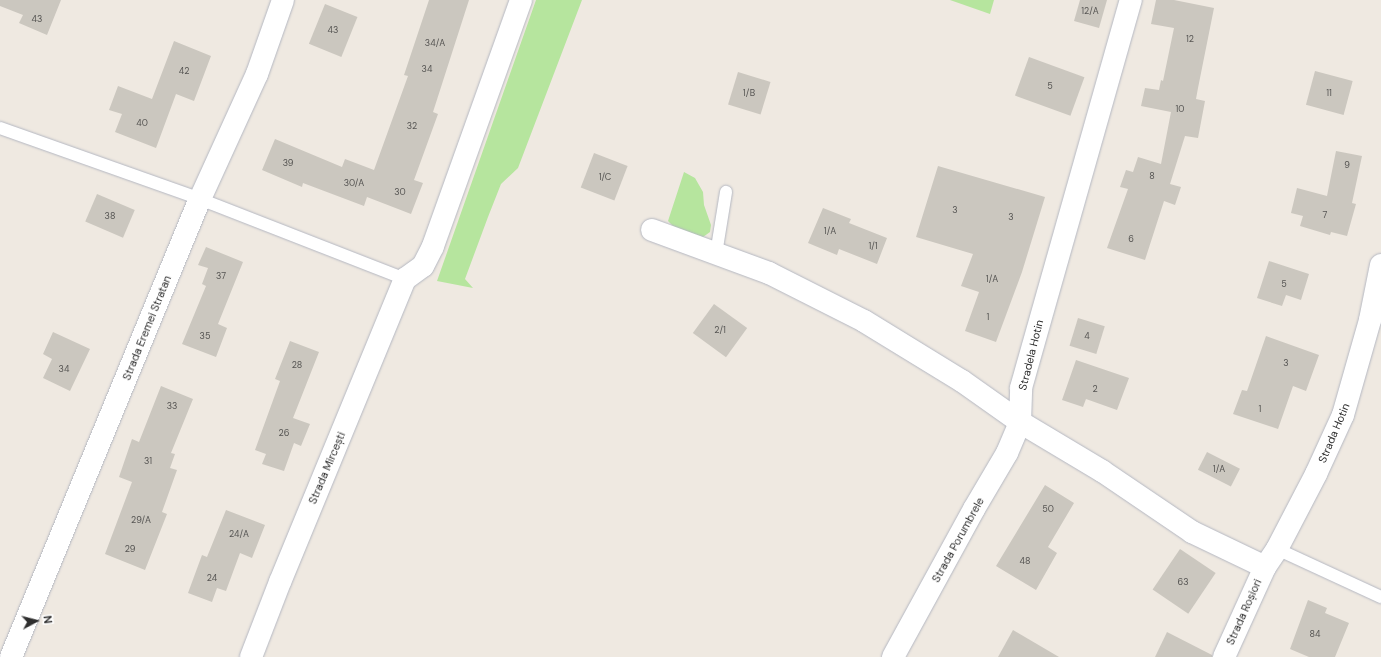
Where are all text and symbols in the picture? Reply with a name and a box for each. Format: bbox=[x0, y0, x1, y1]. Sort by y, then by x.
house number: 12/A bbox=[1081, 6, 1099, 16]
house number: 43 bbox=[32, 14, 42, 24]
house number: 43 bbox=[328, 25, 338, 35]
house number: 12 bbox=[1186, 34, 1194, 44]
house number: 34/A bbox=[425, 38, 445, 48]
house number: 34 bbox=[422, 64, 432, 74]
house number: 42 bbox=[179, 66, 189, 76]
house number: 5 bbox=[1047, 81, 1053, 91]
house number: 1/B bbox=[743, 88, 755, 98]
house number: 11 bbox=[1326, 88, 1332, 98]
house number: 10 bbox=[1176, 104, 1184, 114]
house number: 40 bbox=[136, 118, 148, 128]
house number: 32 bbox=[407, 121, 417, 131]
house number: 39 bbox=[283, 158, 293, 168]
house number: 9 bbox=[1344, 160, 1350, 170]
house number: 8 bbox=[1149, 171, 1155, 181]
house number: 1/C bbox=[599, 172, 611, 182]
house number: 30/A bbox=[344, 178, 364, 188]
house number: 30 bbox=[394, 187, 406, 197]
house number: 3 bbox=[952, 205, 958, 215]
house number: 7 bbox=[1323, 210, 1327, 220]
house number: 38 bbox=[105, 211, 115, 221]
house number: 3 bbox=[1008, 212, 1014, 222]
house number: 1/A bbox=[824, 226, 836, 236]
house number: 6 bbox=[1128, 234, 1134, 244]
house number: 1/1 bbox=[868, 241, 878, 251]
house number: 37 bbox=[216, 271, 226, 281]
street label: Strada Eremei Stratan bbox=[120, 274, 174, 382]
house number: 1/A bbox=[986, 274, 998, 284]
house number: 5 bbox=[1281, 279, 1287, 289]
house number: 1 bbox=[987, 312, 989, 322]
street label: Stradela Hotin bbox=[1016, 318, 1046, 392]
house number: 2/1 bbox=[714, 325, 726, 335]
house number: 35 bbox=[200, 331, 210, 341]
house number: 4 bbox=[1084, 331, 1090, 341]
house number: 3 bbox=[1283, 358, 1289, 368]
house number: 28 bbox=[292, 360, 302, 370]
house number: 34 bbox=[59, 364, 69, 374]
house number: 2 bbox=[1092, 384, 1098, 394]
house number: 33 bbox=[167, 401, 177, 411]
street label: Strada Hotin bbox=[1315, 401, 1353, 465]
house number: 1 bbox=[1259, 404, 1261, 414]
house number: 26 bbox=[279, 428, 289, 438]
street label: Strada Mircești bbox=[306, 430, 348, 506]
house number: 31 bbox=[144, 456, 152, 466]
house number: 1/A bbox=[1213, 464, 1225, 474]
street label: Strada Porumbrele bbox=[929, 495, 987, 585]
house number: 50 bbox=[1042, 504, 1054, 514]
house number: 29/A bbox=[131, 515, 151, 525]
house number: 24/A bbox=[229, 529, 249, 539]
house number: 29 bbox=[125, 544, 135, 554]
house number: 48 bbox=[1020, 556, 1030, 566]
house number: 24 bbox=[207, 573, 217, 583]
house number: 63 bbox=[1178, 577, 1188, 587]
street label: Strada Roșiori bbox=[1224, 577, 1264, 647]
north arrow bbox=[16, 601, 56, 641]
text: N bbox=[40, 615, 55, 624]
house number: 84 bbox=[1310, 629, 1320, 639]

